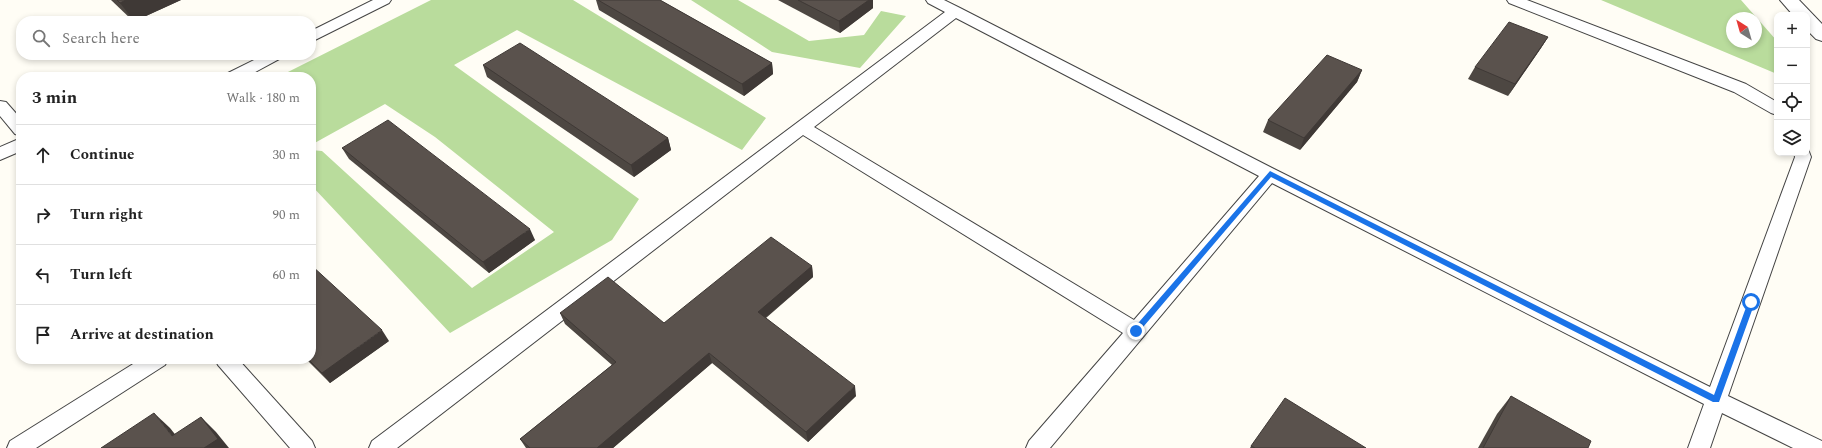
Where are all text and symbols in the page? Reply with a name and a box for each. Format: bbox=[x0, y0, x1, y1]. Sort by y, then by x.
north arrow bbox=[1726, 12, 1762, 48]
map controls bbox=[1774, 12, 1810, 156]
button: + bbox=[1774, 12, 1810, 48]
search box bbox=[16, 16, 316, 60]
icon: search bbox=[30, 27, 52, 49]
text: Search here bbox=[62, 27, 140, 50]
button: − bbox=[1774, 48, 1810, 84]
button: locate bbox=[1774, 84, 1810, 120]
text: 3 min bbox=[32, 85, 77, 111]
text: Walk · 180 m bbox=[226, 88, 300, 108]
button: layers bbox=[1774, 120, 1810, 156]
text: Continue bbox=[70, 143, 135, 166]
icon: ahead bbox=[32, 144, 54, 166]
text: 30 m bbox=[273, 145, 300, 165]
text: Turn right bbox=[70, 203, 143, 226]
icon: right bbox=[32, 204, 54, 226]
text: 90 m bbox=[273, 205, 300, 225]
text: Turn left bbox=[70, 263, 132, 286]
icon: left bbox=[32, 264, 54, 286]
text: 60 m bbox=[273, 265, 300, 285]
route start bbox=[1742, 293, 1760, 311]
route end bbox=[1127, 322, 1145, 340]
text: Arrive at destination bbox=[70, 323, 214, 346]
icon: arrive bbox=[32, 324, 54, 346]

